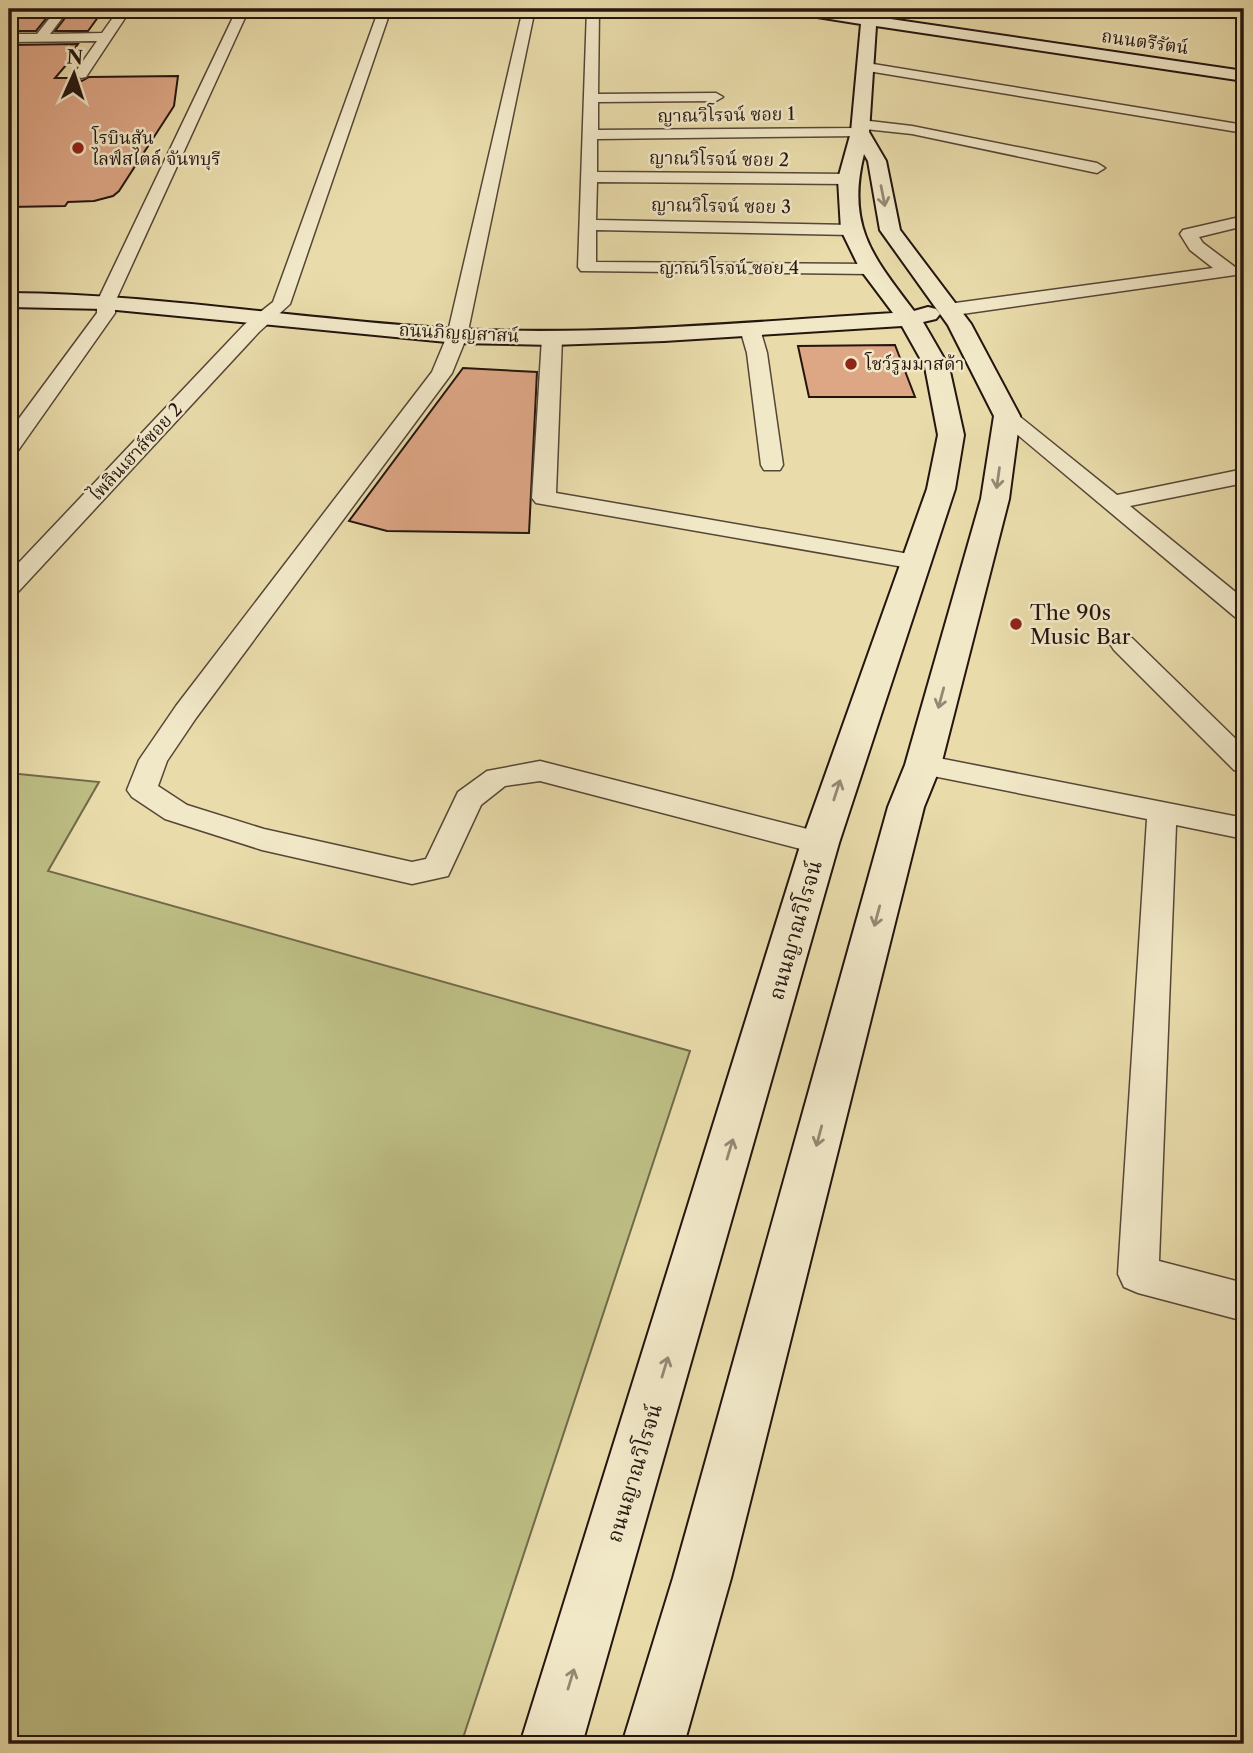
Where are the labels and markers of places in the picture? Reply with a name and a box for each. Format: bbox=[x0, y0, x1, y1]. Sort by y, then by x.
place label: โรบินสัน ไลฟ์สไตล์ จันทบุรี bbox=[91, 125, 220, 171]
marker: โรบินสัน ไลฟ์สไตล์ จันทบุรี bbox=[70, 140, 86, 156]
place label: โชว์รูมมาสด้า bbox=[864, 351, 964, 375]
marker: โชว์รูมมาสด้า bbox=[843, 356, 859, 372]
place label: The 90s Music Bar bbox=[1030, 600, 1131, 649]
marker: The 90s Music Bar bbox=[1008, 616, 1024, 632]

